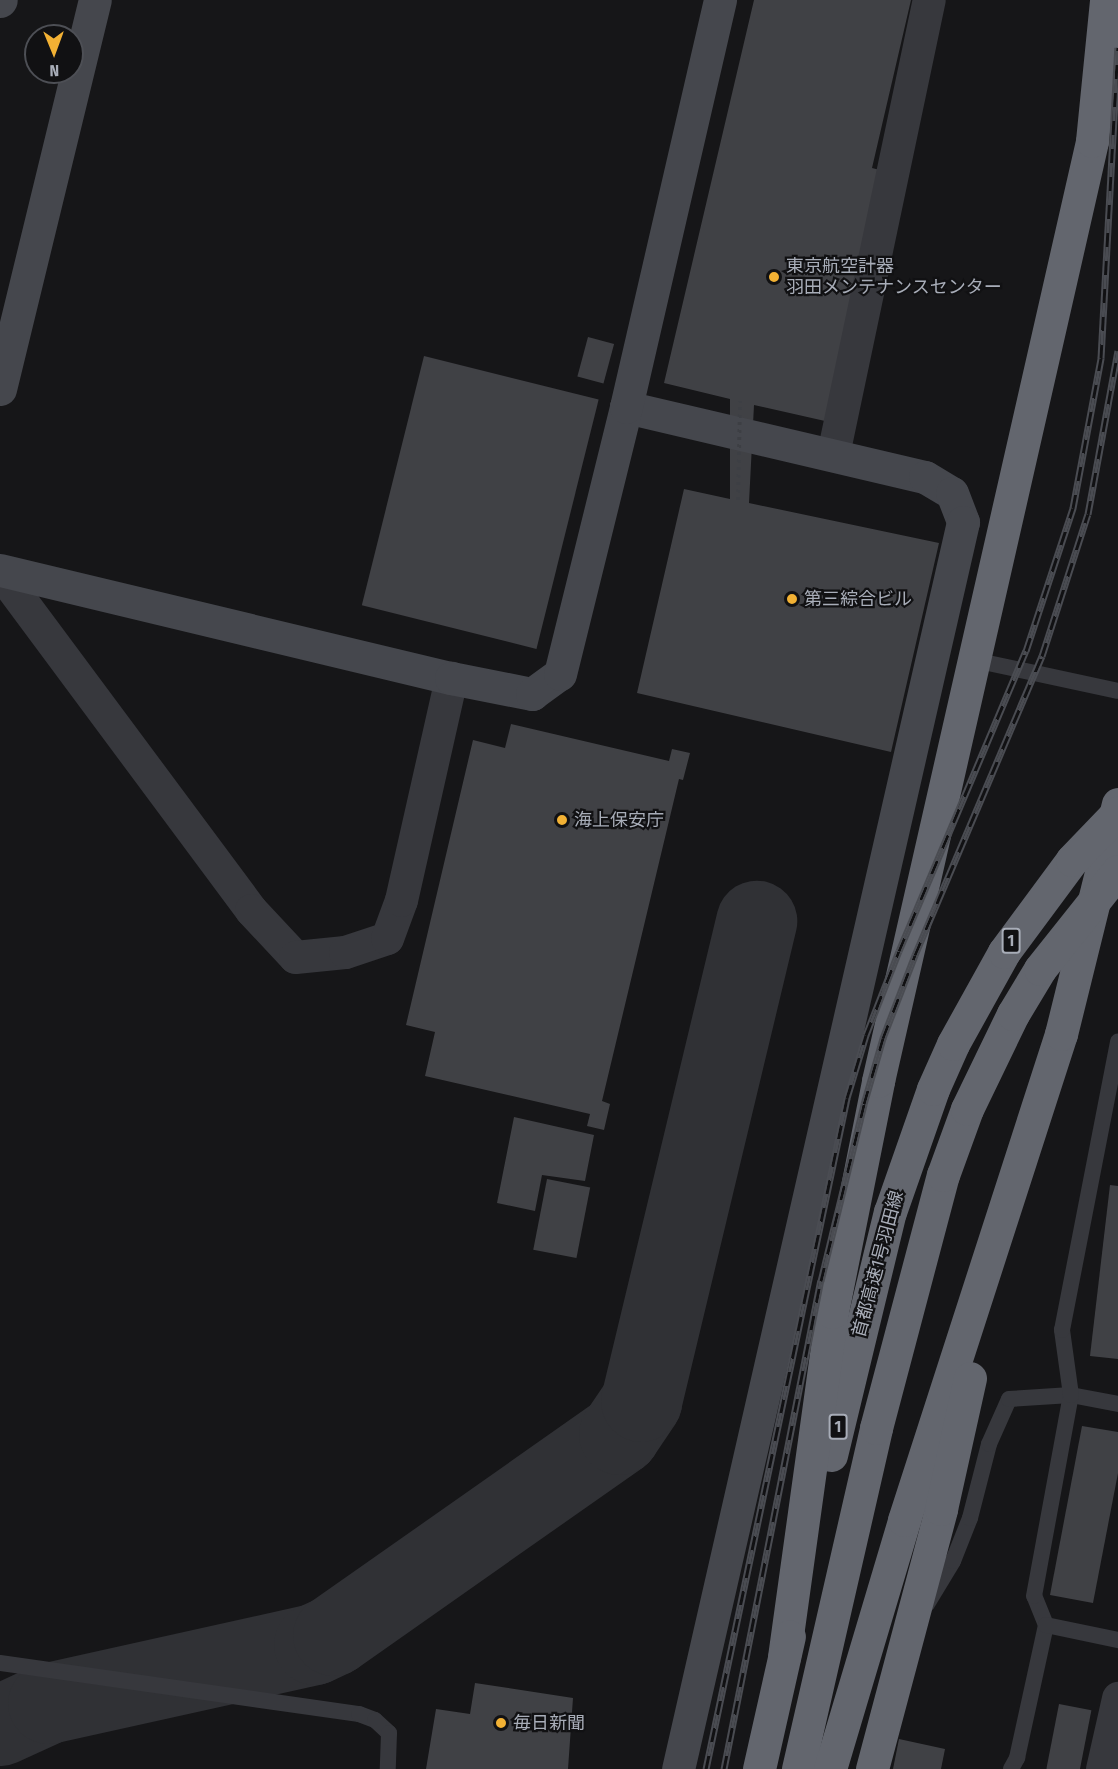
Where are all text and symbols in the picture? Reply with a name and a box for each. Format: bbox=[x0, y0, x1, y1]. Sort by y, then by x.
north arrow bbox=[24, 24, 84, 84]
text: N bbox=[49, 61, 59, 80]
place label: 東京航空計器 羽田メンテナンスセンター bbox=[786, 256, 1002, 298]
marker: 東京航空計器 羽田メンテナンスセンター bbox=[767, 270, 781, 284]
place label: 第三綜合ビル bbox=[804, 588, 912, 610]
marker: 第三綜合ビル bbox=[785, 592, 799, 606]
place label: 海上保安庁 bbox=[574, 809, 664, 831]
marker: 海上保安庁 bbox=[555, 813, 569, 827]
road number: 1 bbox=[1000, 928, 1022, 954]
street label: 首都高速1号羽田線 bbox=[848, 1188, 908, 1340]
road number: 1 bbox=[828, 1414, 848, 1440]
place label: 毎日新聞 bbox=[513, 1712, 585, 1734]
marker: 毎日新聞 bbox=[494, 1716, 508, 1730]

